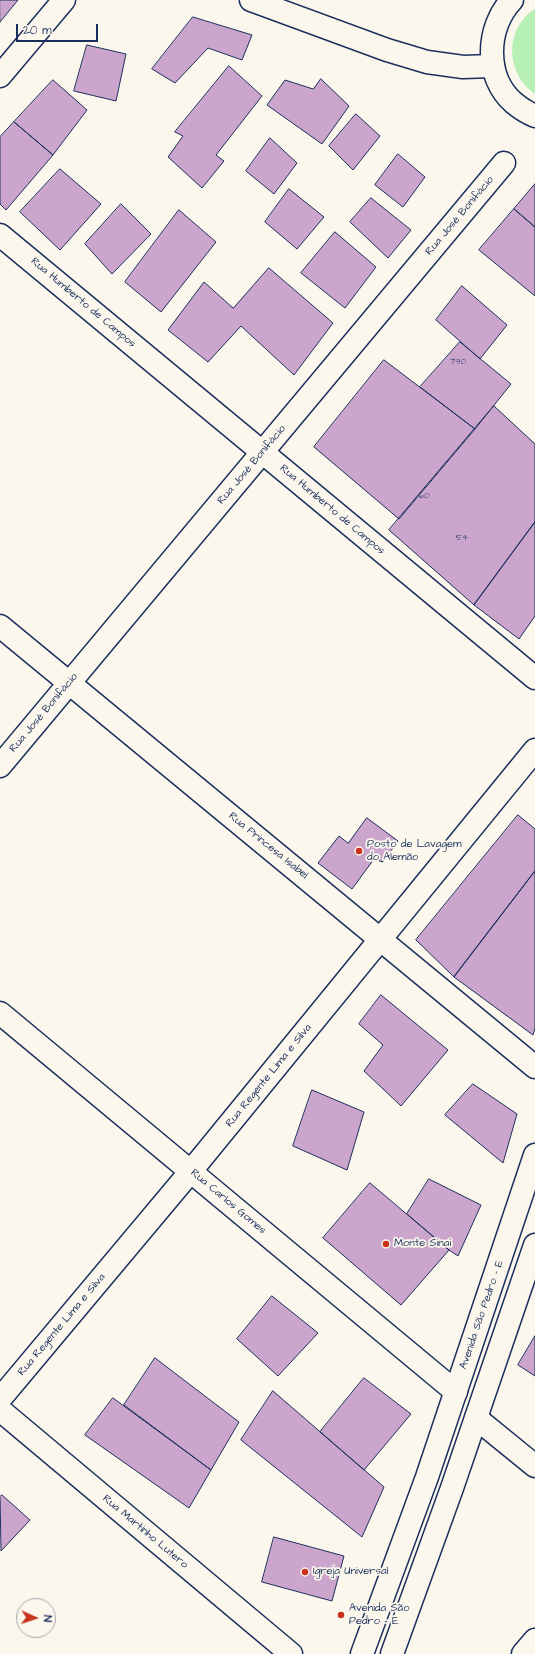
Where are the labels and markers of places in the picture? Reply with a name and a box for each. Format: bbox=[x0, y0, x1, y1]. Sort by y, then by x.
place label: Posto de Lavagem do Alemão bbox=[367, 838, 461, 864]
marker: Posto de Lavagem do Alemão bbox=[354, 846, 364, 856]
place label: Monte Sinai bbox=[394, 1237, 451, 1251]
marker: Monte Sinai bbox=[381, 1239, 391, 1249]
place label: Igreja Universal bbox=[313, 1565, 388, 1579]
marker: Igreja Universal bbox=[300, 1567, 310, 1577]
place label: Avenida São Pedro - E bbox=[349, 1602, 409, 1628]
marker: Avenida São Pedro - E bbox=[336, 1610, 346, 1620]

